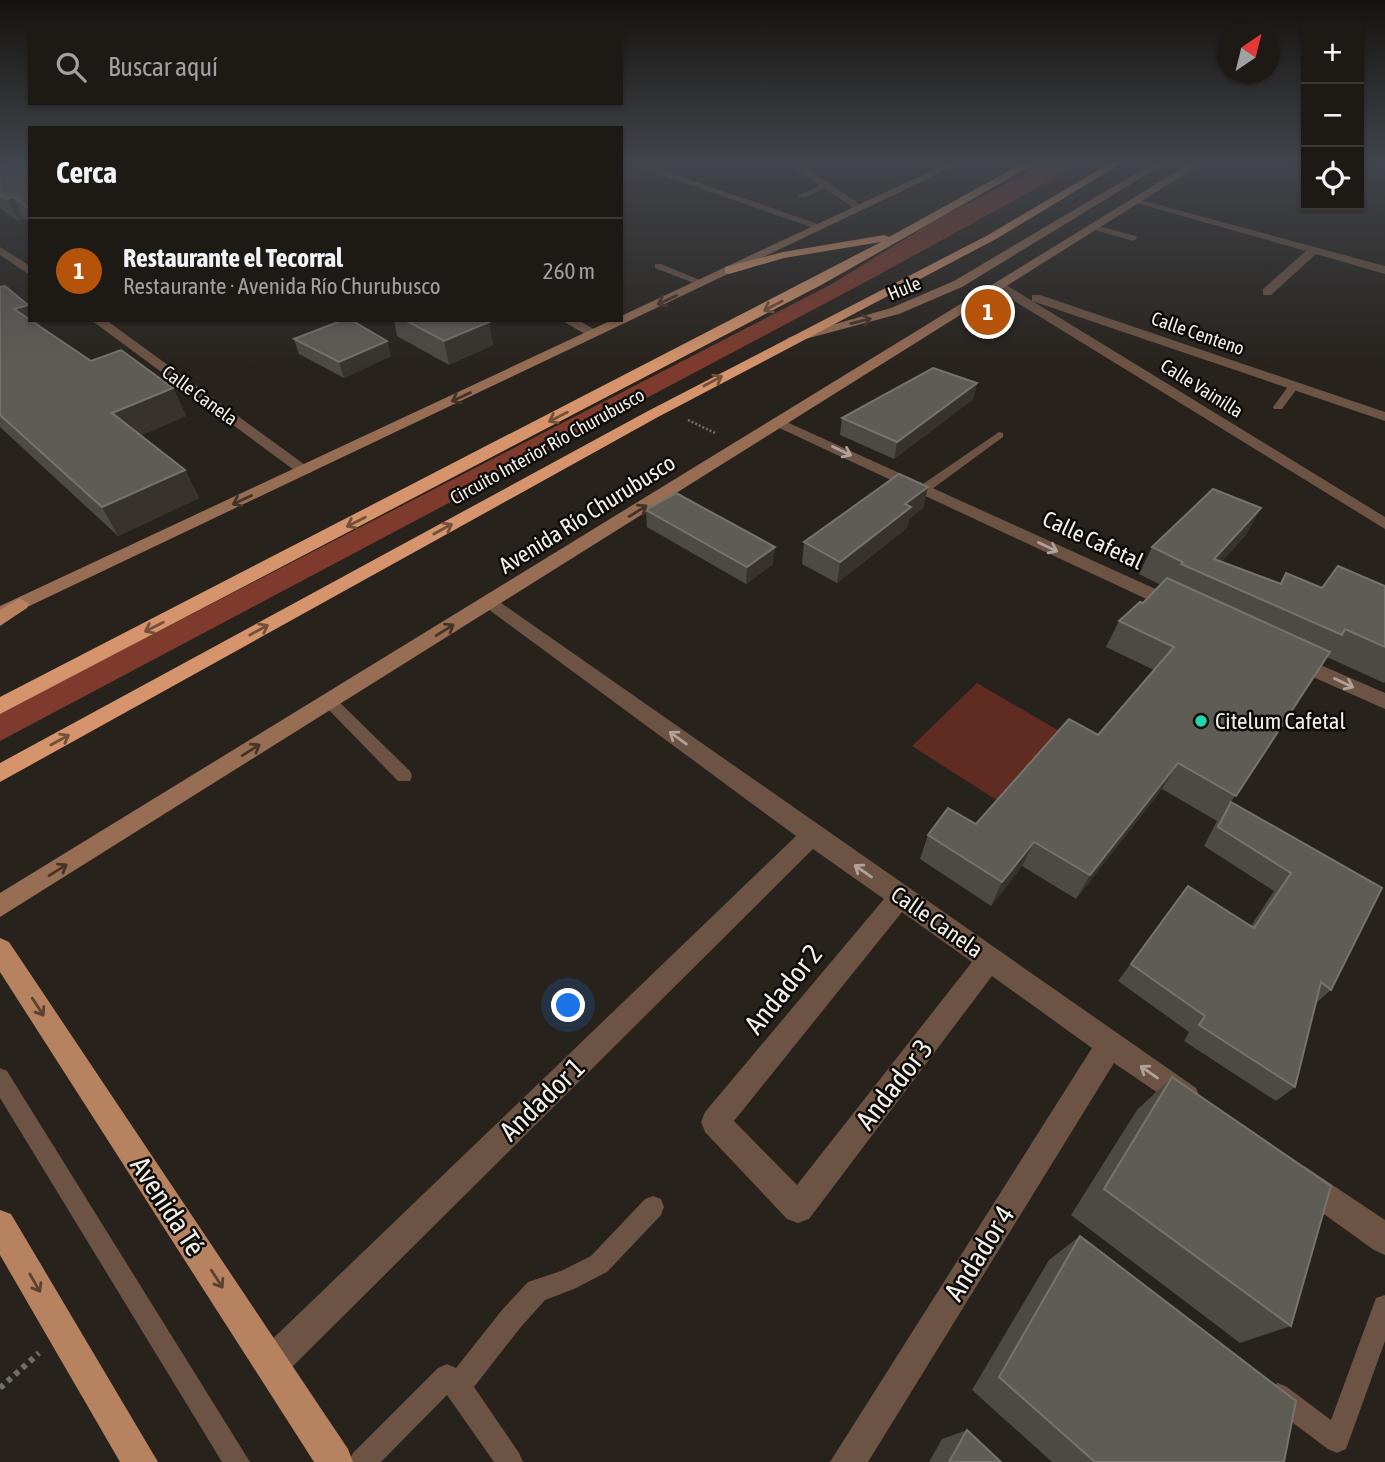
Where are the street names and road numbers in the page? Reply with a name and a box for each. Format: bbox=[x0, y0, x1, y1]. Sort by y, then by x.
street label: Hule bbox=[884, 271, 924, 305]
street label: Calle Centeno bbox=[1149, 307, 1247, 359]
street label: Calle Vainilla bbox=[1157, 354, 1247, 422]
street label: Calle Canela bbox=[158, 360, 242, 430]
street label: Circuito Interior Río Churubusco bbox=[446, 383, 648, 509]
street label: Avenida Río Churubusco bbox=[494, 449, 680, 579]
street label: Calle Cafetal bbox=[1039, 505, 1147, 575]
street label: Calle Canela bbox=[886, 881, 988, 963]
street label: Andador 2 bbox=[737, 938, 829, 1040]
street label: Andador 3 bbox=[849, 1033, 939, 1135]
street label: Andador 1 bbox=[493, 1051, 591, 1147]
street label: Avenida Té bbox=[124, 1151, 212, 1261]
street label: Andador 4 bbox=[938, 1200, 1020, 1306]

